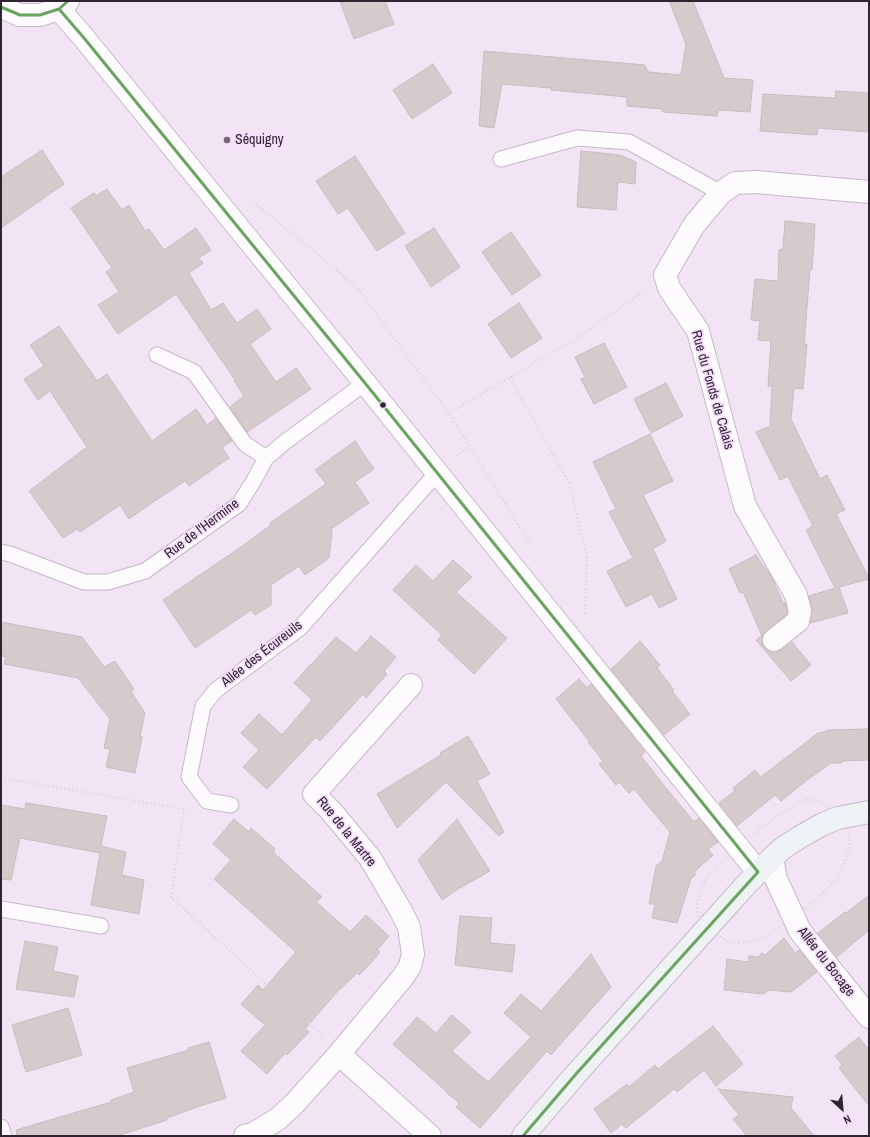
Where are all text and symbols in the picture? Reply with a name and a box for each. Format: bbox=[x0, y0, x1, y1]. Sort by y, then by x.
place label: Séquigny bbox=[235, 132, 284, 148]
marker: Séquigny bbox=[222, 135, 232, 145]
street label: Rue du Fonds de Calais bbox=[687, 328, 737, 452]
unlabelled marker bbox=[378, 400, 388, 410]
street label: Rue de l'Hermine bbox=[161, 496, 243, 562]
street label: Allée des Écureuils bbox=[218, 617, 306, 691]
street label: Rue de la Martre bbox=[313, 793, 379, 871]
street label: Allée du Bocage bbox=[794, 924, 858, 1000]
north arrow bbox=[822, 1089, 862, 1129]
text: N bbox=[841, 1112, 853, 1128]

